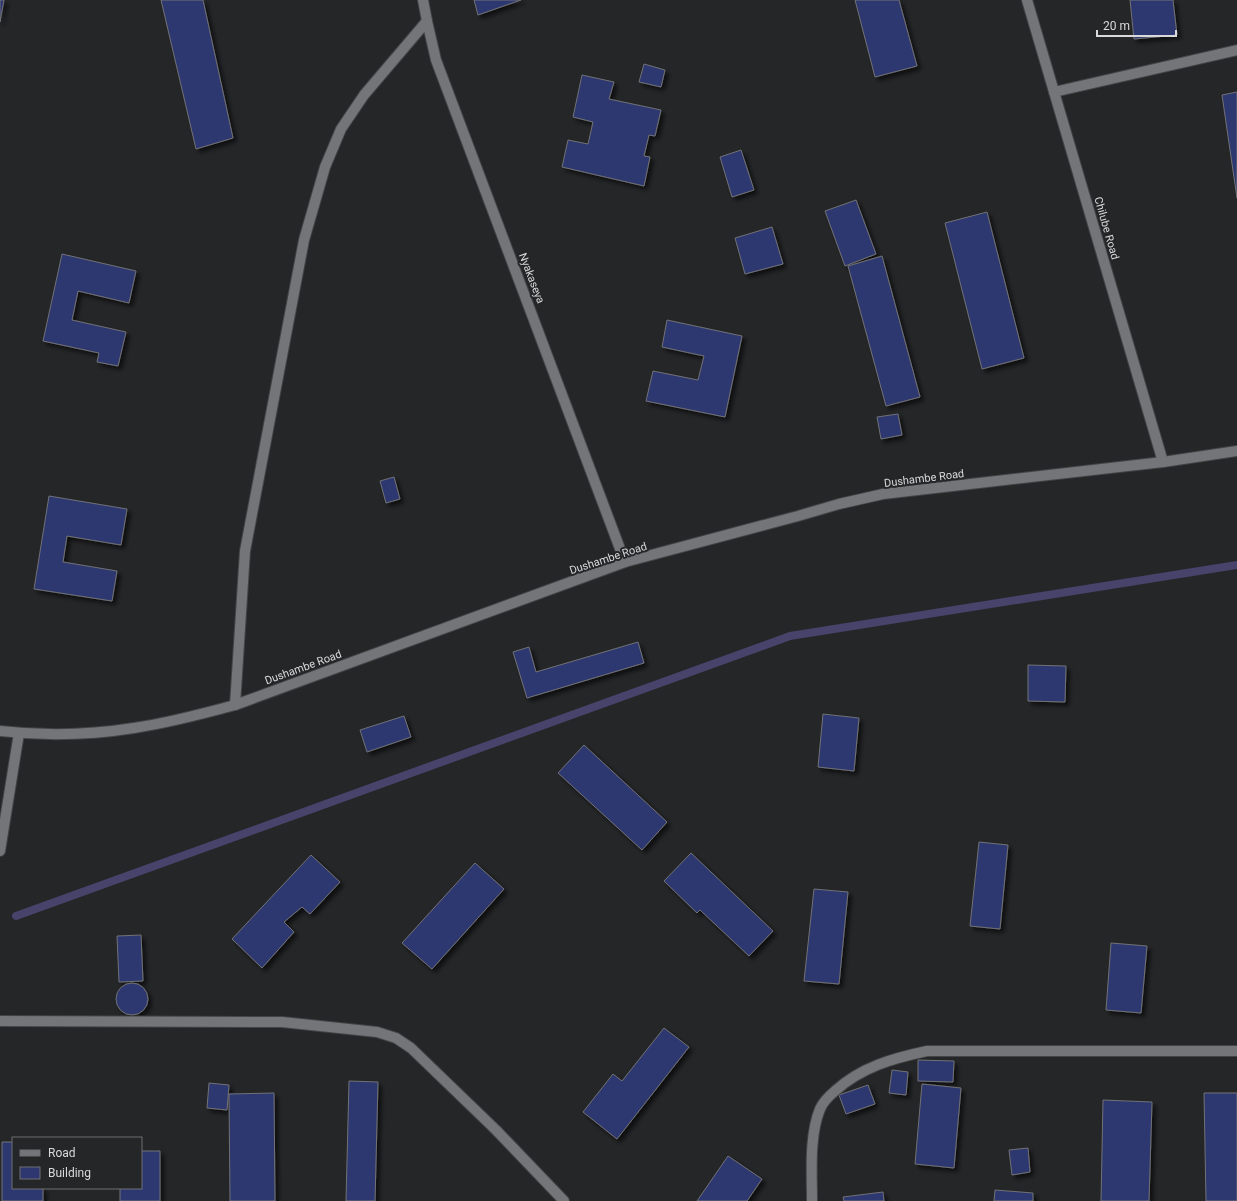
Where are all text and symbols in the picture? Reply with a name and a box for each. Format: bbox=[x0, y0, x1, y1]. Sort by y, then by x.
scale bar bbox=[1097, 12, 1176, 38]
text: 20 m bbox=[1103, 19, 1130, 33]
street label: Chilube Road bbox=[1091, 195, 1122, 261]
street label: Nyakaseya bbox=[516, 251, 547, 305]
street label: Dushambe Road bbox=[883, 467, 965, 490]
street label: Dushambe Road bbox=[568, 540, 649, 577]
street label: Dushambe Road bbox=[263, 648, 343, 687]
legend bbox=[12, 1137, 142, 1189]
text: Road bbox=[48, 1146, 76, 1160]
text: Building bbox=[48, 1166, 91, 1180]

